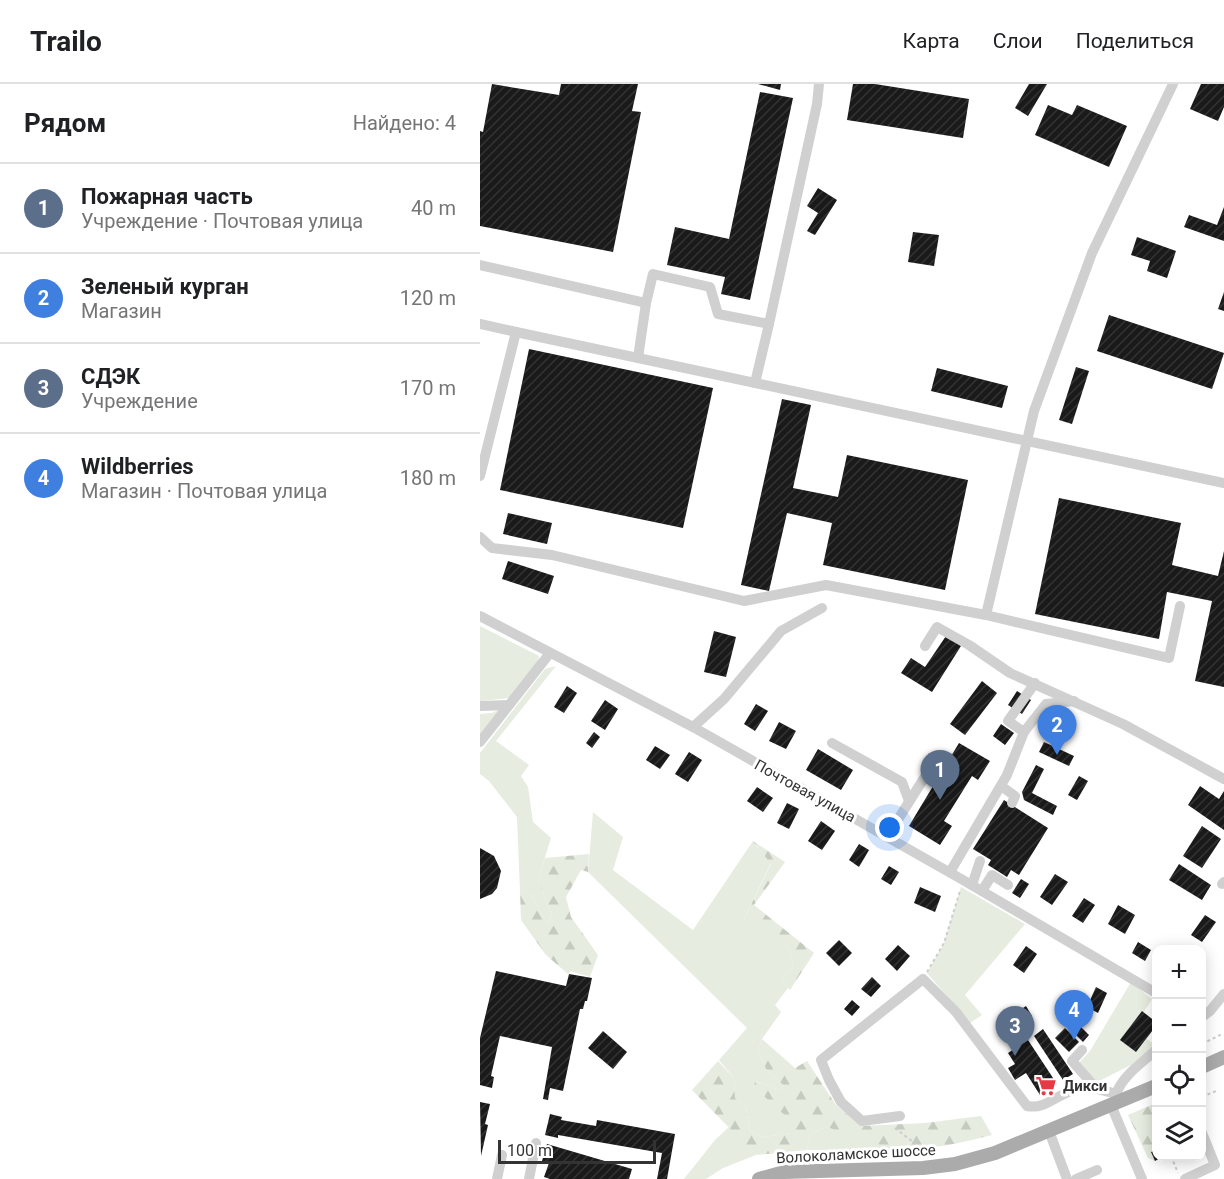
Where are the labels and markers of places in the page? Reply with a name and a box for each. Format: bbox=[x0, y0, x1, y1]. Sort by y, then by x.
pin: 2 bbox=[1038, 706, 1076, 755]
pin: 1 bbox=[920, 750, 960, 800]
pin: 4 bbox=[1054, 990, 1094, 1040]
pin: 3 bbox=[996, 1006, 1034, 1056]
supermarket icon: Дикси bbox=[1034, 1074, 1058, 1098]
place label: Дикси bbox=[1063, 1077, 1107, 1095]

